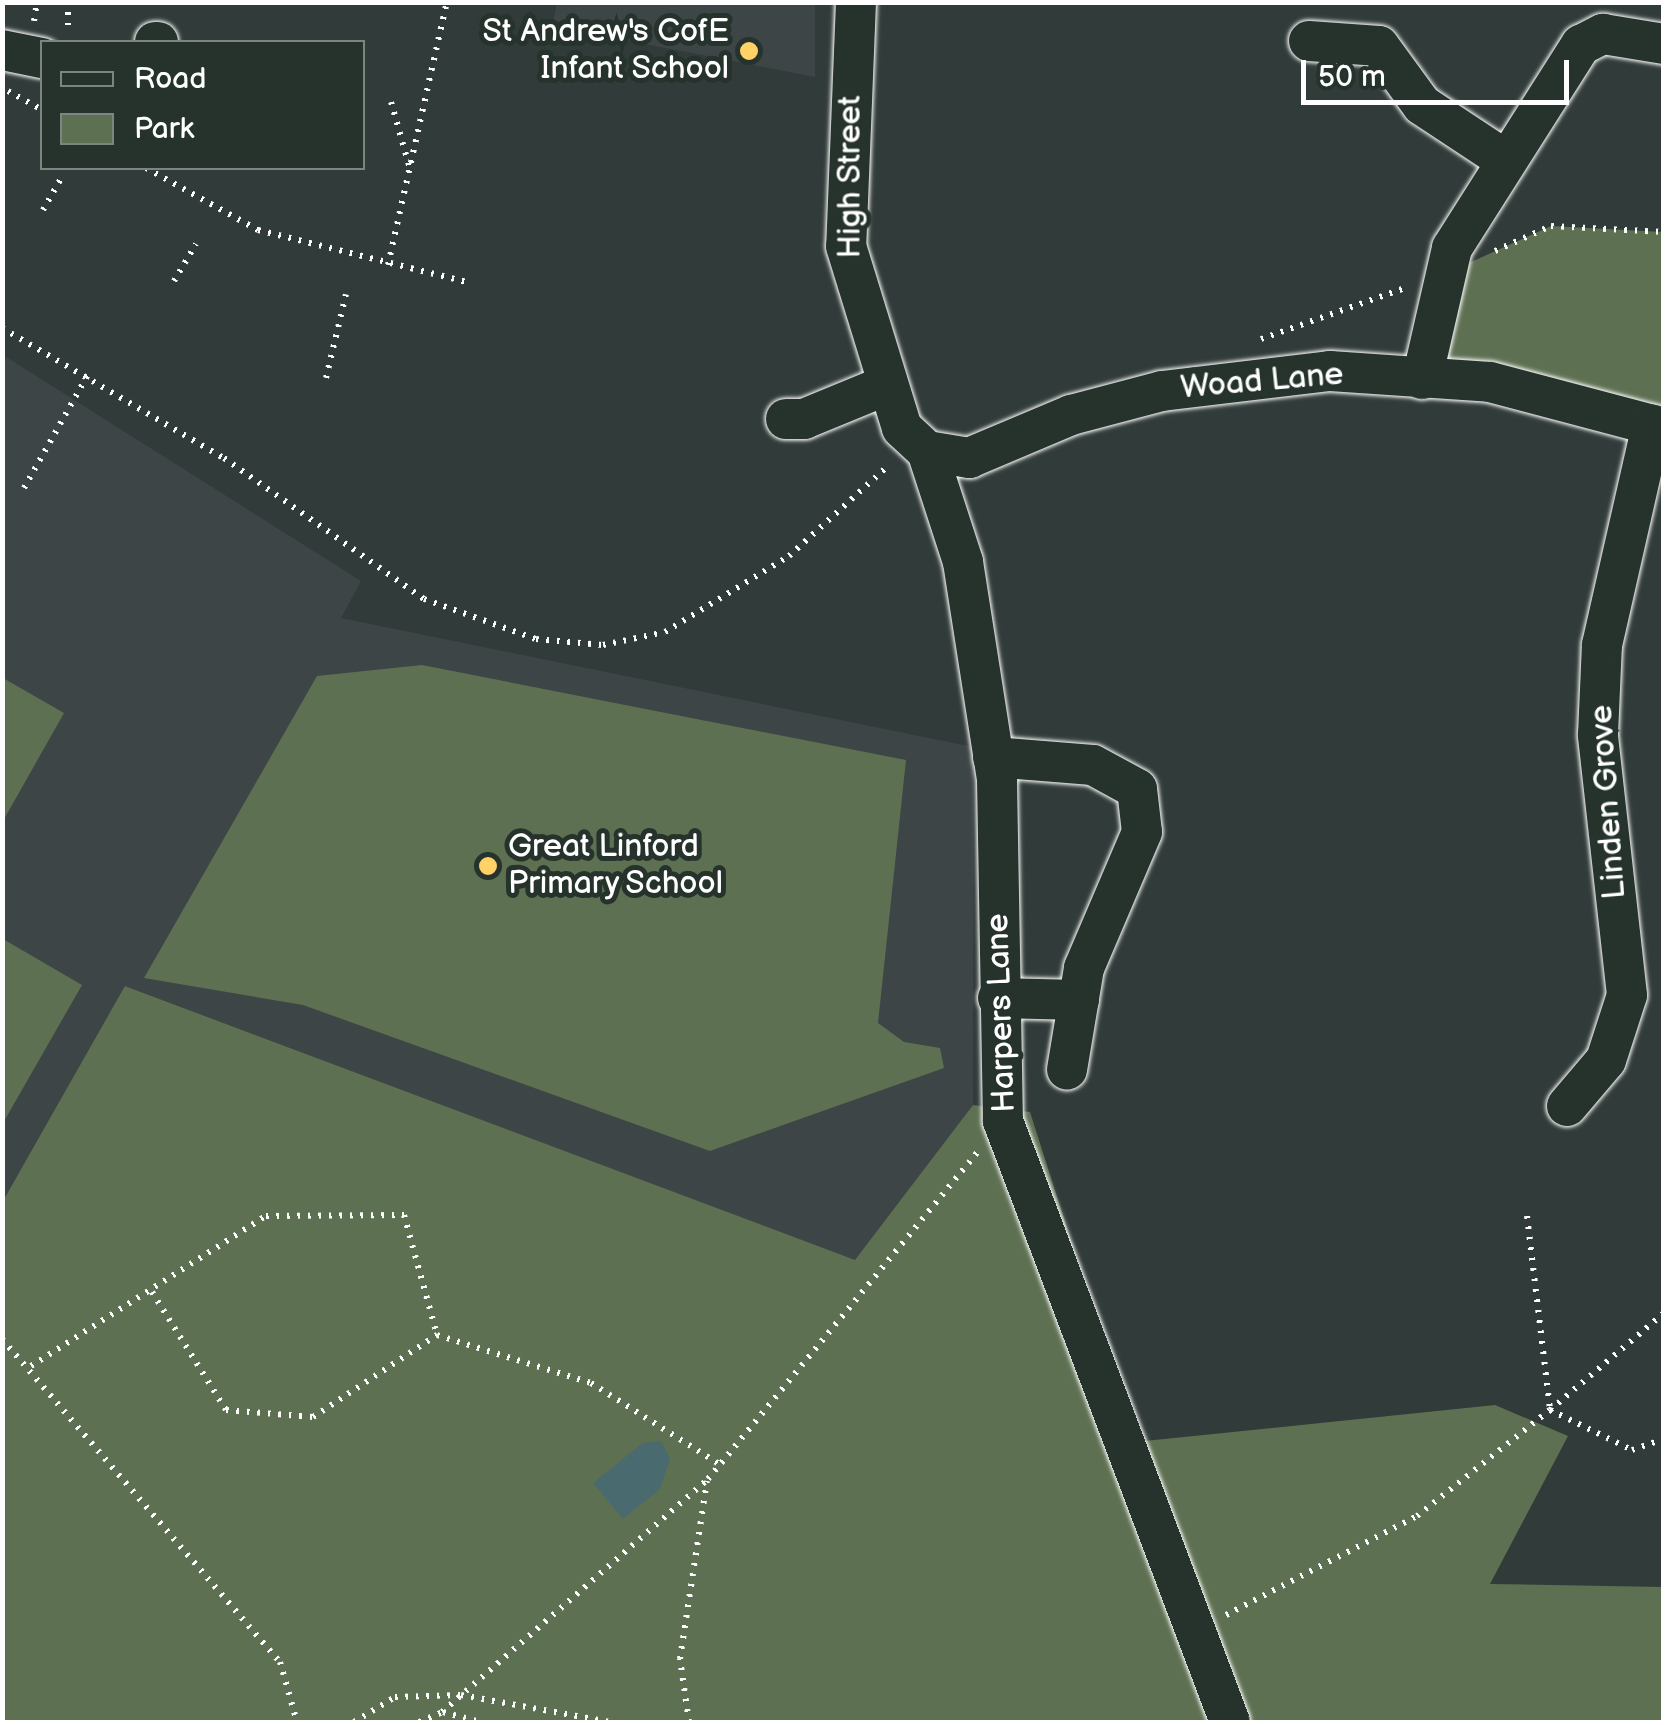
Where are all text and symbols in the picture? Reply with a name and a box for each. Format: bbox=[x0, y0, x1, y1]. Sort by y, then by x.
place label: St Andrew's CofE Infant School bbox=[483, 14, 729, 89]
legend bbox=[40, 40, 365, 170]
marker: St Andrew's CofE Infant School bbox=[738, 40, 760, 62]
scale bar bbox=[1306, 40, 1574, 102]
text: 50 m bbox=[1318, 59, 1386, 95]
text: Road bbox=[134, 61, 207, 97]
street label: High Street bbox=[832, 95, 870, 259]
text: Park bbox=[134, 111, 194, 147]
street label: Woad Lane bbox=[1179, 356, 1345, 408]
street label: Linden Grove bbox=[1583, 703, 1635, 901]
place label: Great Linford Primary School bbox=[508, 829, 726, 904]
marker: Great Linford Primary School bbox=[477, 855, 499, 877]
street label: Harpers Lane bbox=[979, 913, 1025, 1113]

